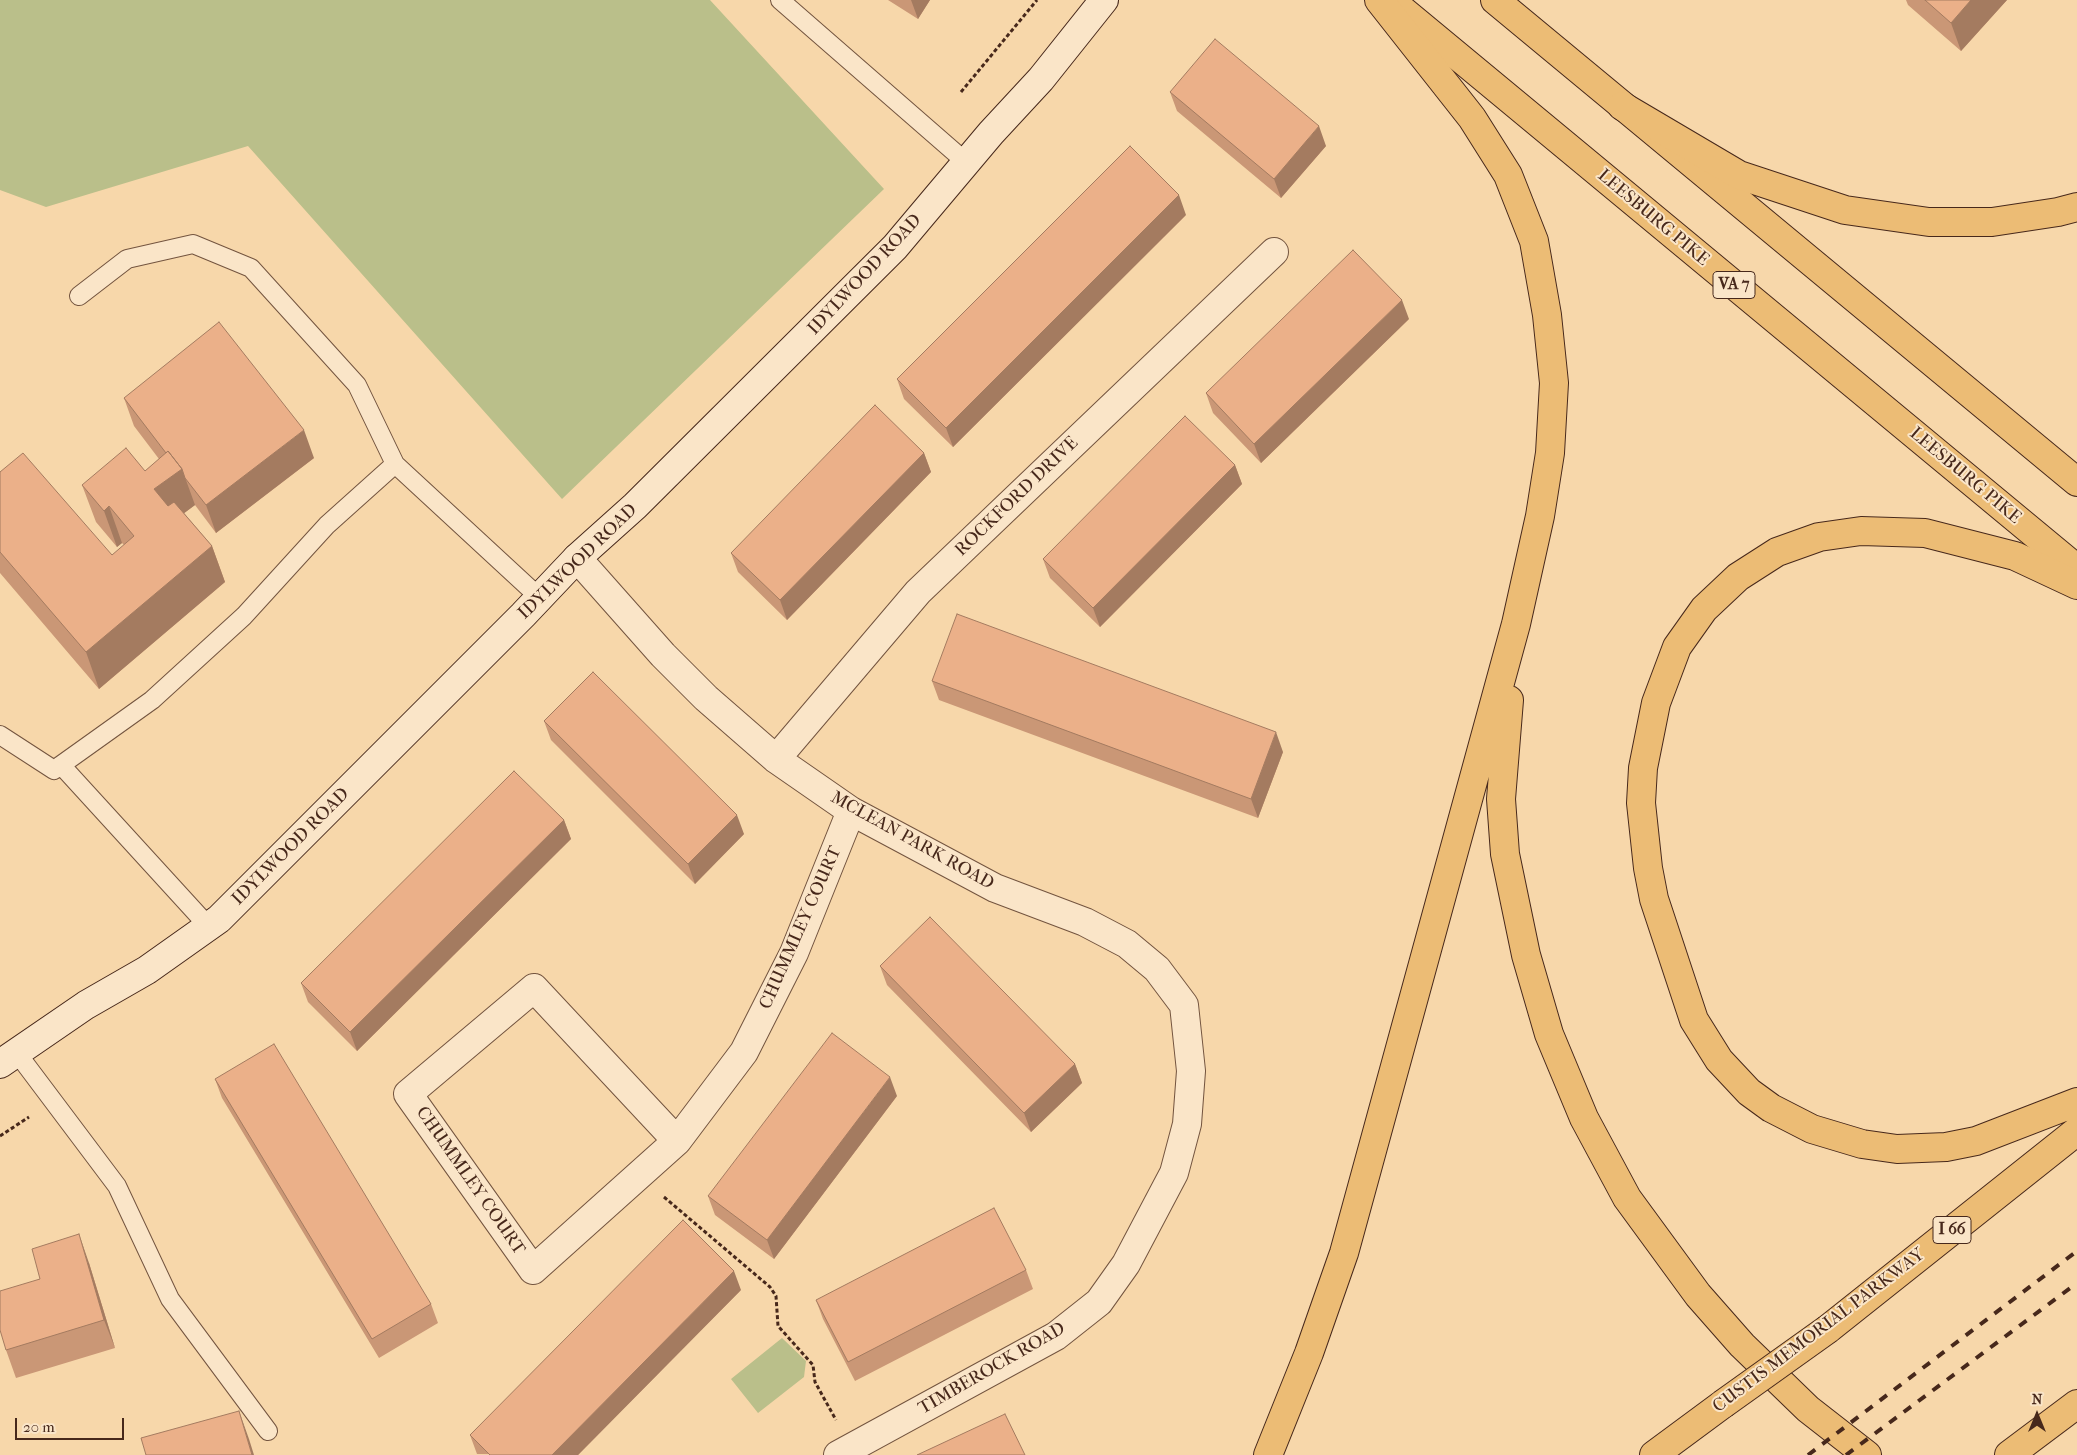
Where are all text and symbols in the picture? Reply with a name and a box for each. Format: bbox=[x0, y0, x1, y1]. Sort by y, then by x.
street label: LEESBURG PIKE bbox=[1593, 165, 1713, 271]
street label: IDYLWOOD ROAD bbox=[804, 210, 926, 340]
road number: VA 7 bbox=[1713, 272, 1755, 298]
street label: LEESBURG PIKE bbox=[1905, 423, 2025, 529]
street label: ROCKFORD DRIVE bbox=[951, 433, 1083, 561]
street label: IDYLWOOD ROAD bbox=[514, 500, 642, 624]
street label: IDYLWOOD ROAD bbox=[228, 784, 354, 910]
street label: MCLEAN PARK ROAD bbox=[827, 787, 997, 895]
street label: CHUMMLEY COURT bbox=[755, 843, 847, 1013]
street label: CHUMMLEY COURT bbox=[411, 1103, 529, 1259]
road number: I 66 bbox=[1933, 1216, 1971, 1244]
street label: CUSTIS MEMORIAL PARKWAY bbox=[1709, 1244, 1929, 1418]
street label: TIMBEROCK ROAD bbox=[915, 1318, 1069, 1420]
north arrow bbox=[2012, 1390, 2062, 1440]
text: N bbox=[2032, 1391, 2042, 1408]
scale bar bbox=[18, 1408, 126, 1440]
text: 20 m bbox=[23, 1418, 55, 1436]

